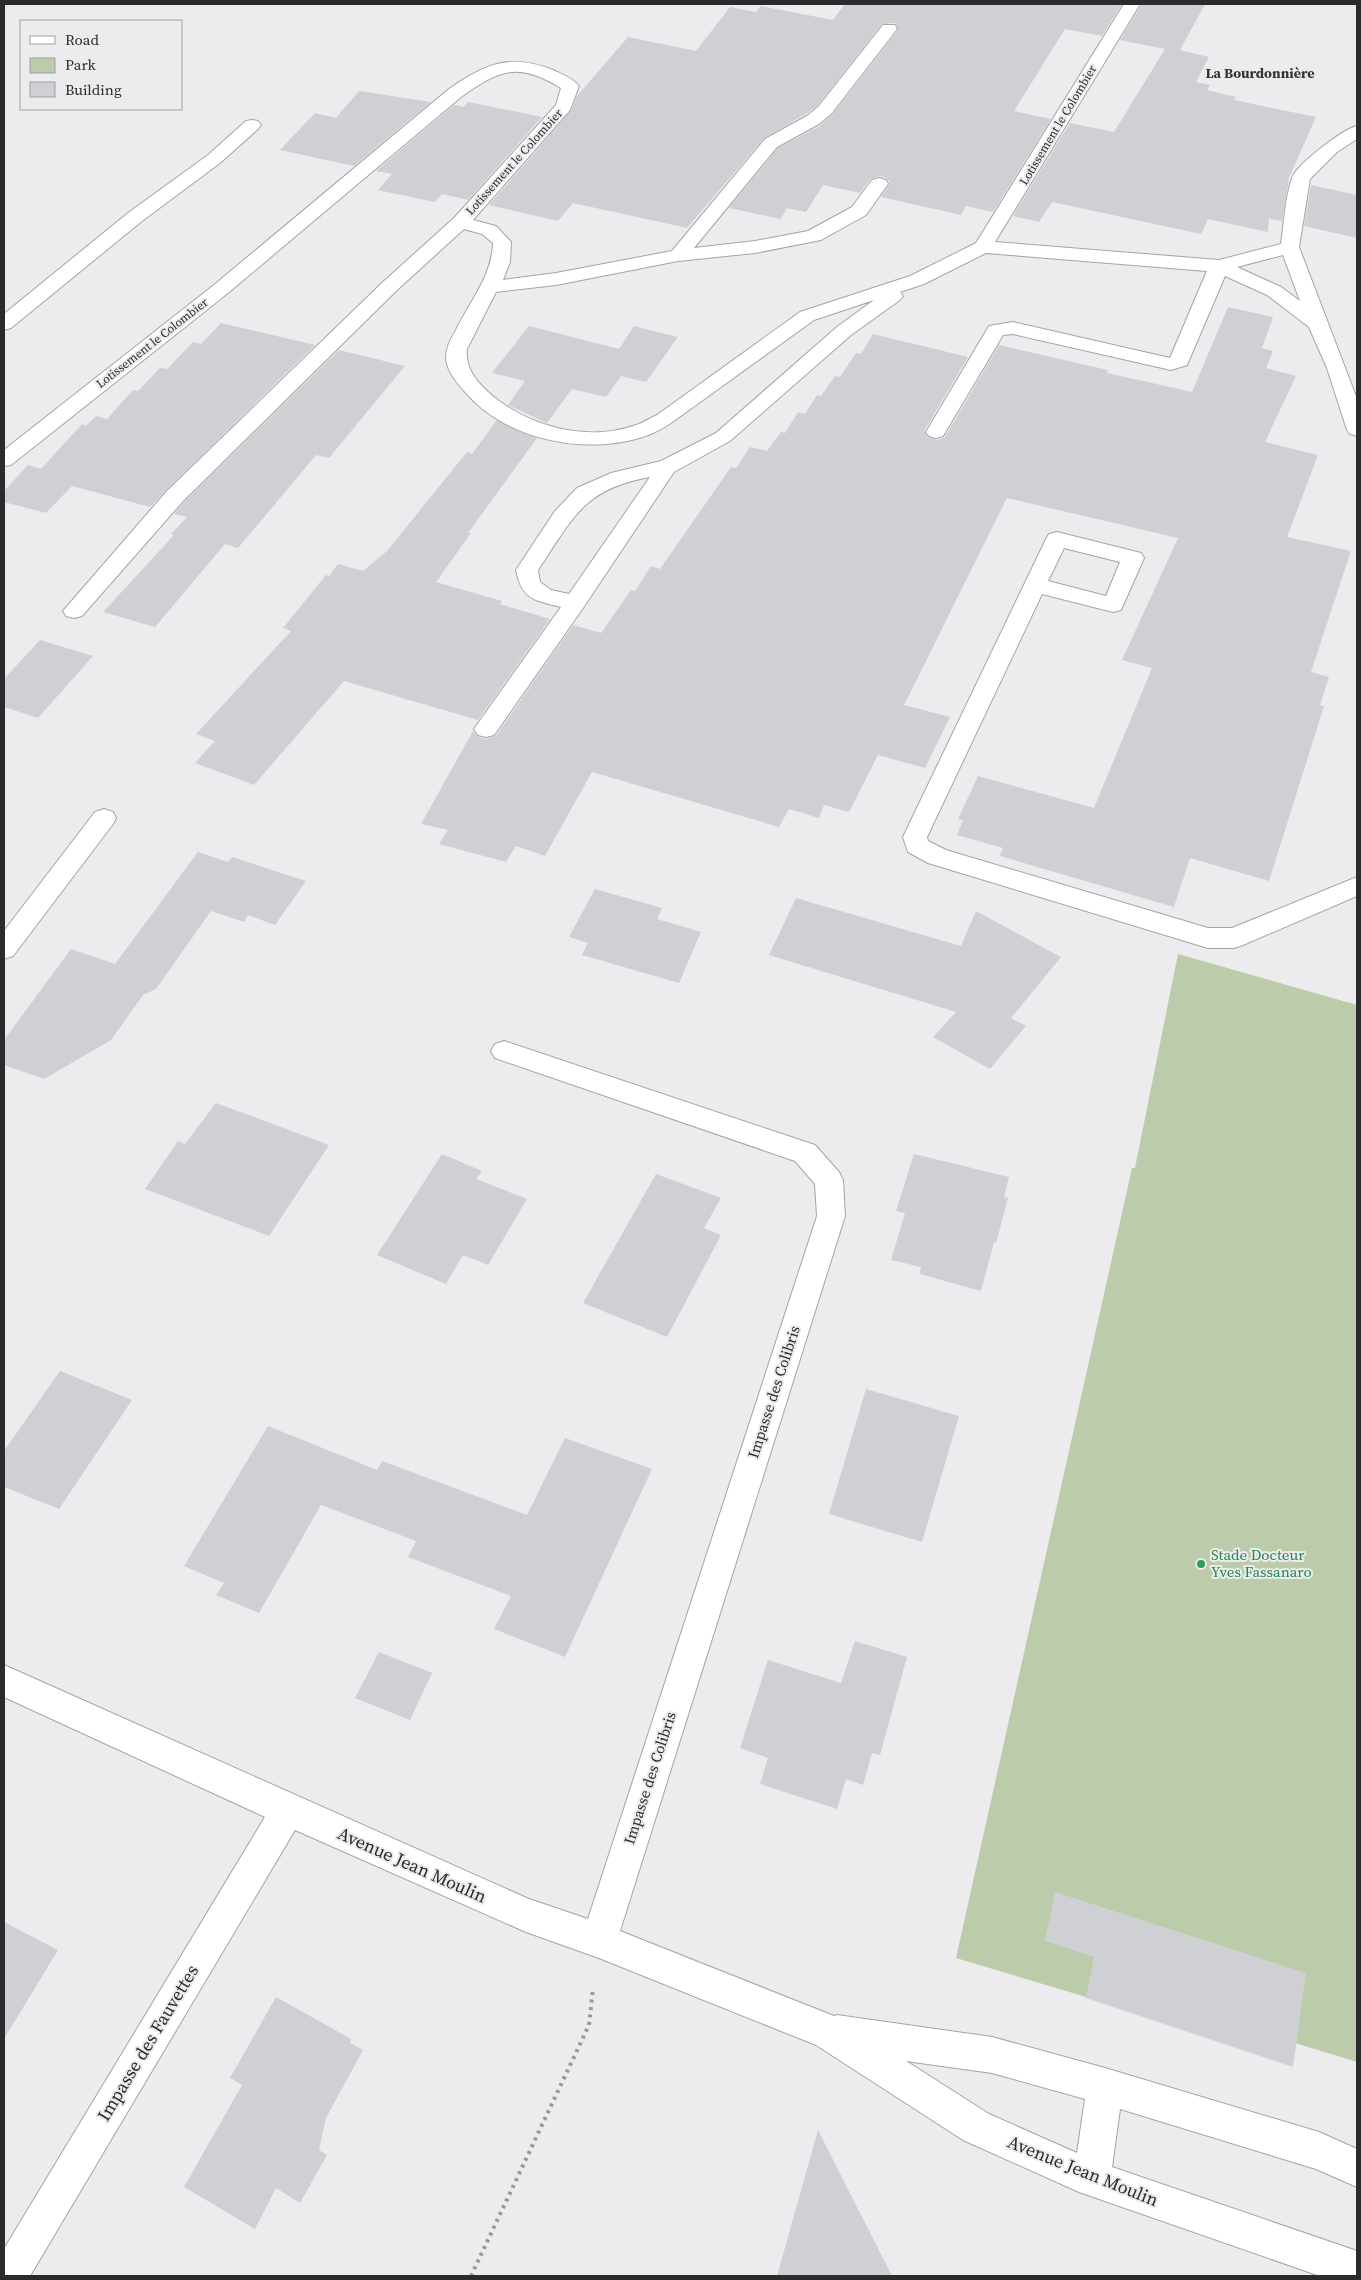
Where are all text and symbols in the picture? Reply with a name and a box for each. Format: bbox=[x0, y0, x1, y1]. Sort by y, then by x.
legend bbox=[20, 20, 182, 110]
text: Road bbox=[65, 29, 99, 50]
text: Park bbox=[65, 54, 97, 75]
street label: Lotissement le Colombier bbox=[1016, 62, 1100, 188]
district label: La Bourdonnière bbox=[1205, 63, 1315, 83]
text: Building bbox=[65, 79, 122, 100]
street label: Lotissement le Colombier bbox=[462, 105, 566, 219]
street label: Lotissement le Colombier bbox=[93, 294, 211, 392]
street label: Impasse des Colibris bbox=[742, 1323, 805, 1461]
place label: Stade Docteur Yves Fassanaro bbox=[1211, 1544, 1312, 1582]
marker: Stade Docteur Yves Fassanaro bbox=[1195, 1558, 1207, 1570]
street label: Impasse des Colibris bbox=[618, 1709, 681, 1847]
street label: Avenue Jean Moulin bbox=[334, 1820, 491, 1909]
street label: Impasse des Fauvettes bbox=[91, 1960, 204, 2126]
street label: Avenue Jean Moulin bbox=[1004, 2129, 1162, 2212]

